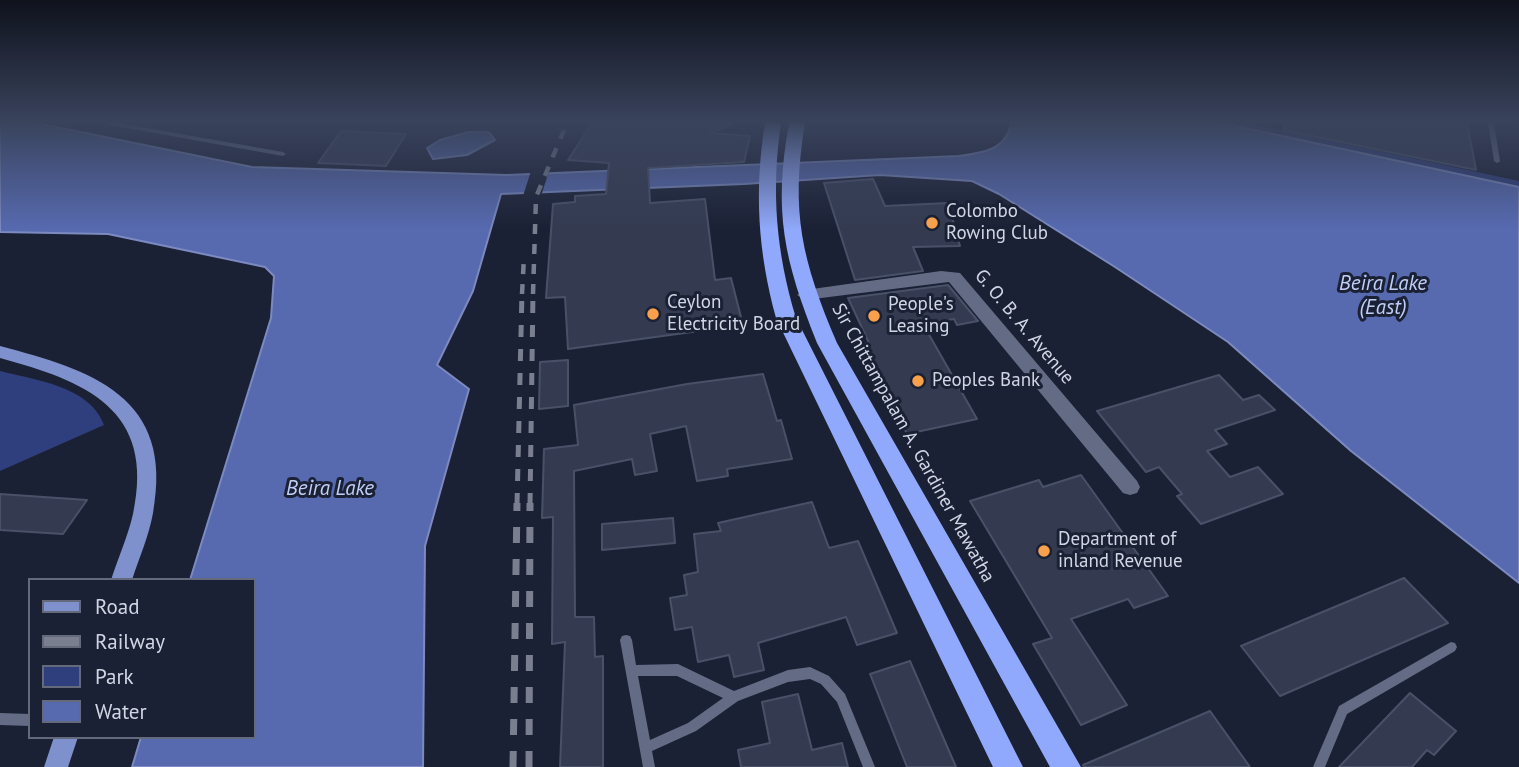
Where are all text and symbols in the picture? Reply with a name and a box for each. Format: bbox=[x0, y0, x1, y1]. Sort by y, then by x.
place label: Colombo Rowing Club bbox=[946, 201, 1048, 245]
marker: Colombo Rowing Club bbox=[924, 215, 940, 231]
street label: G. O. B. A. Avenue bbox=[969, 265, 1079, 389]
water label: Beira Lake (East) bbox=[1339, 271, 1427, 321]
place label: Ceylon Electricity Board bbox=[667, 292, 800, 336]
place label: People's Leasing bbox=[888, 294, 954, 338]
street label: Sir Chittampalam A. Gardiner Mawatha bbox=[827, 300, 999, 586]
marker: Ceylon Electricity Board bbox=[645, 306, 661, 322]
marker: People's Leasing bbox=[866, 308, 882, 324]
place label: Peoples Bank bbox=[932, 370, 1040, 392]
marker: Peoples Bank bbox=[910, 373, 926, 389]
water label: Beira Lake bbox=[286, 476, 374, 502]
place label: Department of inland Revenue bbox=[1058, 529, 1183, 573]
marker: Department of inland Revenue bbox=[1036, 543, 1052, 559]
legend bbox=[28, 578, 256, 739]
text: Road bbox=[95, 593, 139, 620]
text: Railway bbox=[95, 628, 165, 655]
text: Park bbox=[95, 663, 134, 690]
text: Water bbox=[95, 698, 147, 725]

